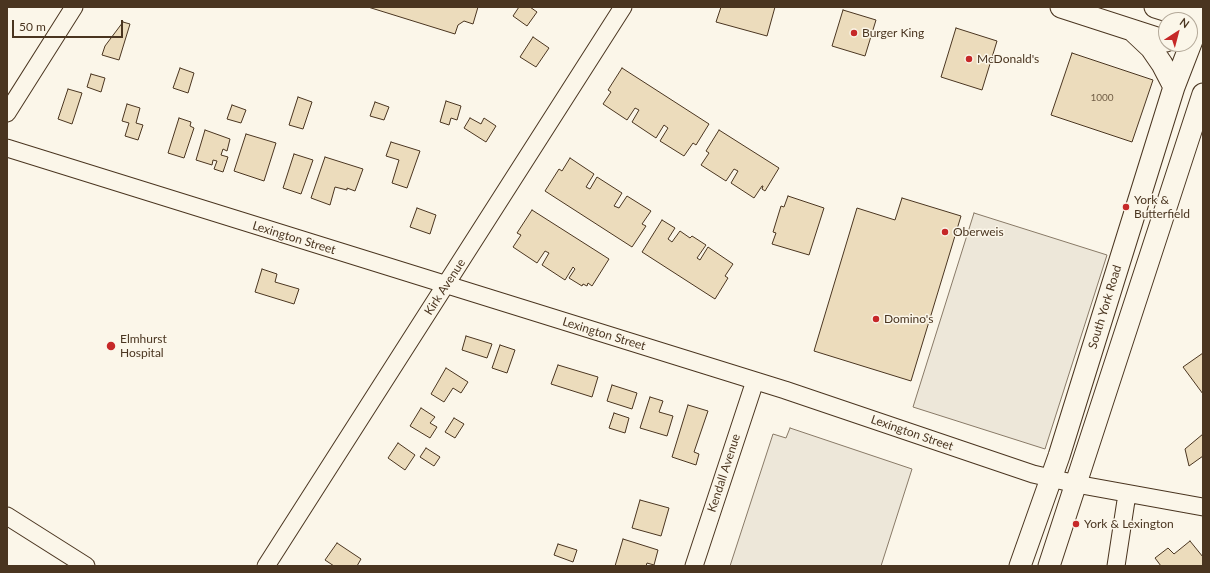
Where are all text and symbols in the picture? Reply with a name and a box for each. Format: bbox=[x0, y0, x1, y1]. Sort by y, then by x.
scale bar bbox=[14, 12, 125, 38]
north arrow bbox=[1158, 12, 1198, 52]
text: N bbox=[1178, 15, 1192, 30]
text: 50 m bbox=[19, 19, 46, 34]
place label: Burger King bbox=[862, 26, 924, 40]
marker: Burger King bbox=[849, 28, 859, 38]
place label: McDonald's bbox=[977, 52, 1039, 66]
marker: McDonald's bbox=[964, 54, 974, 64]
house number: 1000 bbox=[1090, 92, 1114, 104]
place label: York & Butterfield bbox=[1134, 193, 1190, 221]
marker: York & Butterfield bbox=[1121, 202, 1131, 212]
street label: Lexington Street bbox=[251, 219, 337, 257]
place label: Oberweis bbox=[953, 225, 1004, 239]
marker: Oberweis bbox=[940, 227, 950, 237]
street label: Kirk Avenue bbox=[422, 256, 468, 318]
street label: South York Road bbox=[1085, 263, 1125, 351]
place label: Domino's bbox=[884, 312, 933, 326]
marker: Domino's bbox=[871, 314, 881, 324]
street label: Lexington Street bbox=[561, 315, 647, 353]
place label: Elmhurst Hospital bbox=[120, 332, 167, 360]
marker: Elmhurst Hospital bbox=[105, 340, 117, 352]
street label: Lexington Street bbox=[869, 412, 955, 454]
street label: Kendall Avenue bbox=[705, 432, 743, 514]
place label: York & Lexington bbox=[1084, 517, 1174, 531]
marker: York & Lexington bbox=[1071, 519, 1081, 529]

